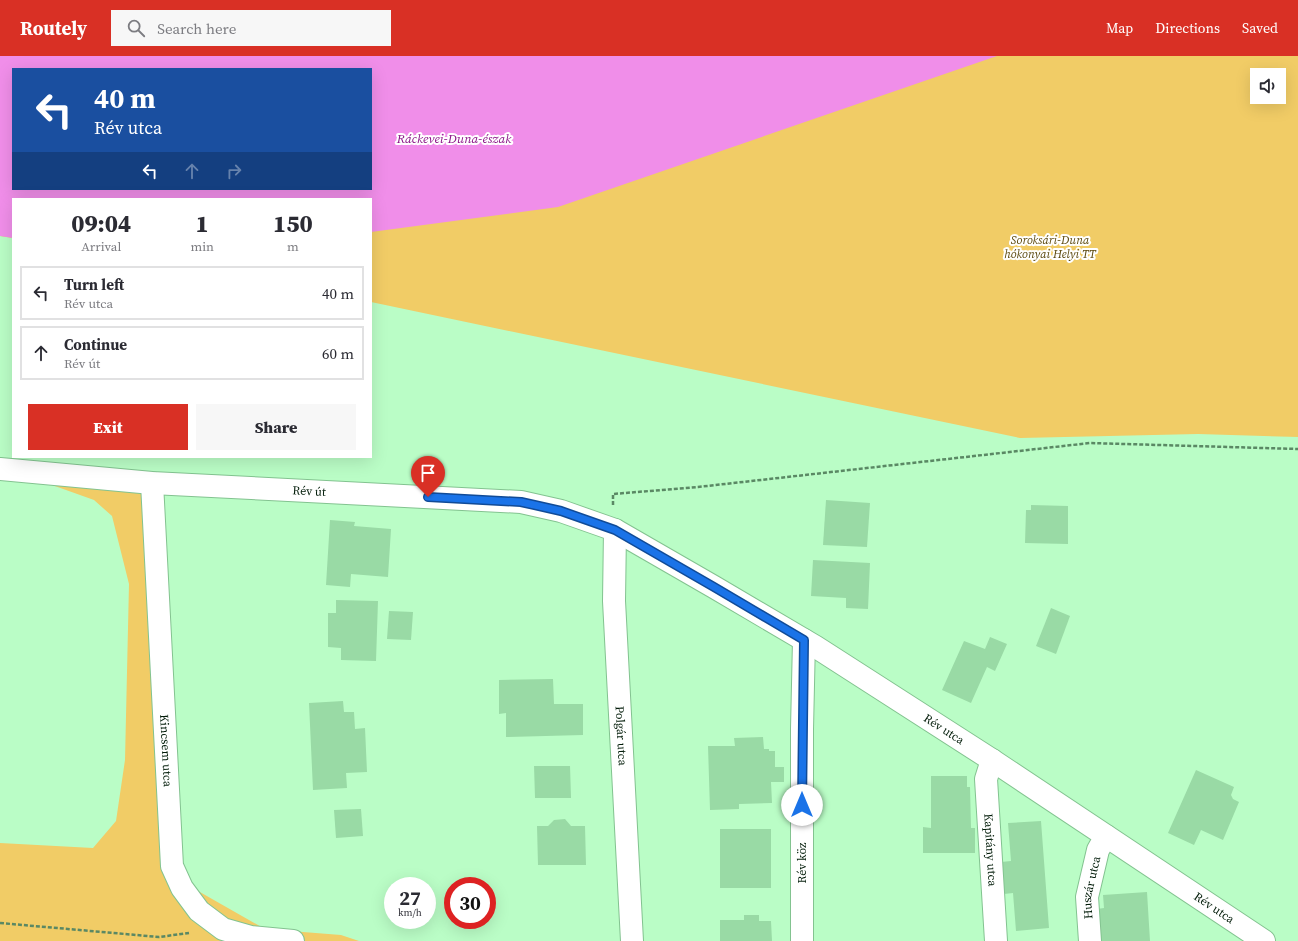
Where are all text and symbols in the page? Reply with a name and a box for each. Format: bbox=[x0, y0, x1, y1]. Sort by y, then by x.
search box bbox=[111, 10, 391, 46]
text: Routely bbox=[20, 15, 87, 41]
icon: search bbox=[125, 17, 147, 39]
text: Search here bbox=[157, 18, 236, 39]
text: Map bbox=[1106, 18, 1133, 38]
text: Directions bbox=[1155, 18, 1220, 38]
text: Saved bbox=[1242, 18, 1278, 38]
map controls bbox=[1250, 68, 1286, 104]
button: sound bbox=[1250, 68, 1286, 104]
text: 40 m bbox=[94, 79, 156, 117]
icon: left bbox=[28, 84, 80, 136]
text: Rév utca bbox=[94, 115, 162, 140]
water label: Ráckevei-Duna-észak bbox=[396, 130, 512, 147]
icon: left bbox=[139, 160, 161, 182]
icon: ahead bbox=[181, 160, 203, 182]
icon: right bbox=[223, 160, 245, 182]
text: 09:04 bbox=[71, 207, 131, 240]
text: 1 bbox=[196, 207, 209, 240]
text: 150 bbox=[273, 207, 313, 240]
park label: Soroksári-Duna hókonyai Helyi TT bbox=[1004, 232, 1097, 262]
text: Arrival bbox=[81, 238, 121, 255]
text: min bbox=[190, 238, 214, 255]
text: m bbox=[287, 238, 299, 255]
text: Turn left bbox=[64, 274, 124, 295]
icon: left bbox=[30, 282, 52, 304]
text: 40 m bbox=[322, 283, 354, 304]
text: Rév utca bbox=[64, 295, 113, 312]
text: Continue bbox=[64, 334, 127, 355]
icon: ahead bbox=[30, 342, 52, 364]
text: 60 m bbox=[322, 343, 354, 364]
text: Rév út bbox=[64, 355, 100, 372]
button: Exit bbox=[28, 404, 188, 450]
button: Share bbox=[196, 404, 356, 450]
pin bbox=[411, 456, 445, 497]
icon: arrive bbox=[417, 462, 439, 484]
street label: Rév út bbox=[292, 482, 326, 500]
street label: Polgár utca bbox=[612, 706, 631, 767]
street label: Rév utca bbox=[921, 710, 968, 749]
street label: Kincsem utca bbox=[156, 714, 176, 788]
position arrow bbox=[781, 784, 823, 826]
street label: Kapitány utca bbox=[980, 813, 1001, 888]
street label: Rév köz bbox=[794, 842, 810, 883]
street label: Huszár utca bbox=[1079, 854, 1105, 919]
speed limit sign: 30 bbox=[444, 877, 496, 929]
text: 27 bbox=[399, 884, 421, 912]
street label: Rév utca bbox=[1191, 889, 1238, 928]
text: km/h bbox=[398, 906, 422, 919]

